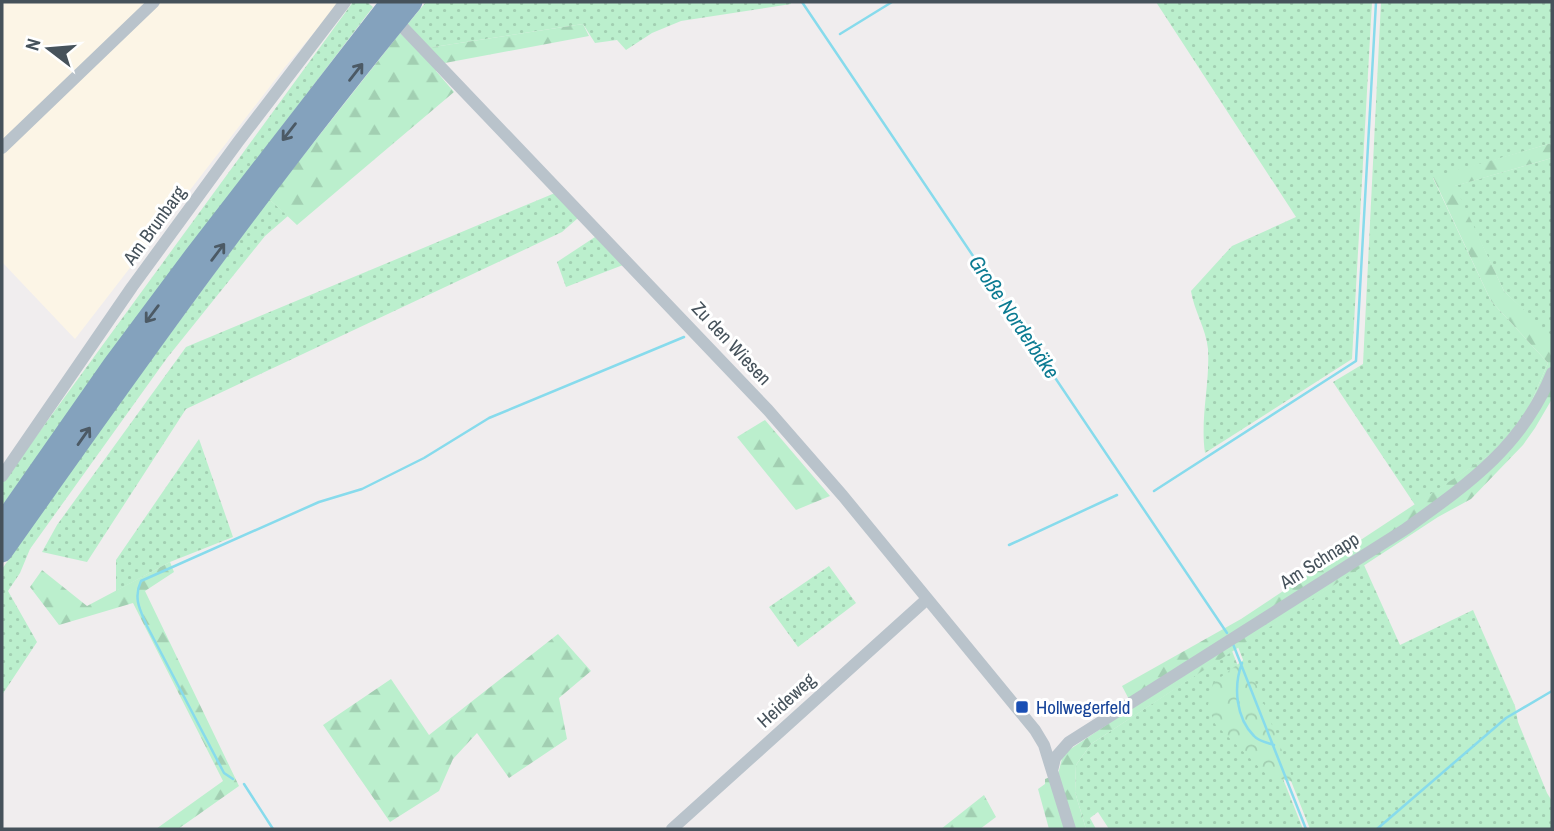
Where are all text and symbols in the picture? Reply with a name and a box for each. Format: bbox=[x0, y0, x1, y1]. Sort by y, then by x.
north arrow bbox=[14, 14, 84, 84]
text: N bbox=[19, 35, 47, 53]
one-way arrow bbox=[349, 63, 364, 81]
one-way arrow bbox=[281, 122, 296, 141]
street label: Am Brunbarg bbox=[116, 180, 192, 271]
one-way arrow bbox=[211, 243, 225, 262]
water label: Große Norderbäke bbox=[962, 249, 1067, 384]
street label: Zu den Wiesen bbox=[686, 295, 778, 391]
one-way arrow bbox=[145, 304, 159, 323]
one-way arrow bbox=[76, 427, 91, 446]
street label: Am Schnapp bbox=[1273, 525, 1364, 595]
street label: Heideweg bbox=[751, 667, 821, 733]
place label: Hollwegerfeld bbox=[1036, 694, 1130, 720]
marker: Hollwegerfeld bbox=[1014, 699, 1030, 715]

